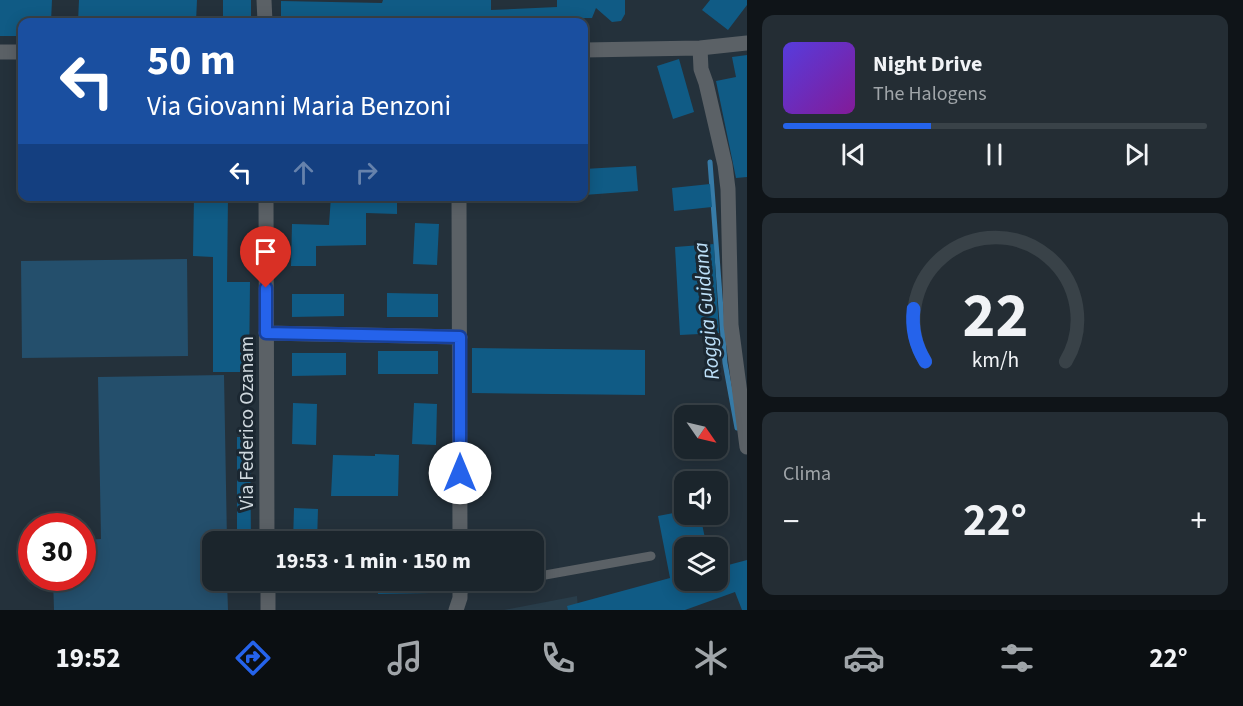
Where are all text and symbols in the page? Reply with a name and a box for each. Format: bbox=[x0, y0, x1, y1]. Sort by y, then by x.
text: 50 m bbox=[147, 31, 236, 91]
icon: left bbox=[48, 42, 126, 120]
text: Night Drive bbox=[873, 48, 982, 80]
text: The Halogens bbox=[873, 80, 987, 108]
text: Via Giovanni Maria Benzoni bbox=[147, 87, 451, 126]
icon: previous bbox=[837, 138, 870, 171]
icon: pause bbox=[978, 138, 1011, 171]
icon: next bbox=[1120, 138, 1153, 171]
icon: left bbox=[224, 156, 257, 189]
icon: ahead bbox=[287, 156, 320, 189]
icon: right bbox=[350, 156, 383, 189]
pin bbox=[240, 226, 291, 288]
icon: arrive bbox=[249, 235, 282, 268]
water label: Roggia Guidana bbox=[685, 241, 727, 381]
text: 22 bbox=[962, 272, 1028, 361]
street label: Via Federico Ozanam bbox=[233, 336, 261, 510]
text: km/h bbox=[971, 345, 1019, 376]
north arrow bbox=[674, 405, 728, 459]
map controls bbox=[674, 405, 728, 591]
position arrow bbox=[428, 441, 492, 505]
text: Clima bbox=[783, 460, 831, 488]
button: sound bbox=[674, 471, 728, 525]
text: 22° bbox=[963, 489, 1027, 553]
text: − bbox=[783, 498, 799, 545]
text: + bbox=[1191, 498, 1207, 545]
speed limit sign: 30 bbox=[18, 513, 96, 591]
button: layers bbox=[674, 537, 728, 591]
text: 19:53 · 1 min · 150 m bbox=[275, 545, 471, 577]
icon: directions bbox=[232, 637, 274, 679]
icon: music bbox=[384, 637, 426, 679]
icon: phone bbox=[537, 637, 579, 679]
icon: climate bbox=[690, 637, 732, 679]
icon: car bbox=[843, 637, 885, 679]
icon: filters bbox=[996, 637, 1038, 679]
text: 19:52 bbox=[55, 639, 121, 678]
text: 22° bbox=[1149, 639, 1188, 678]

